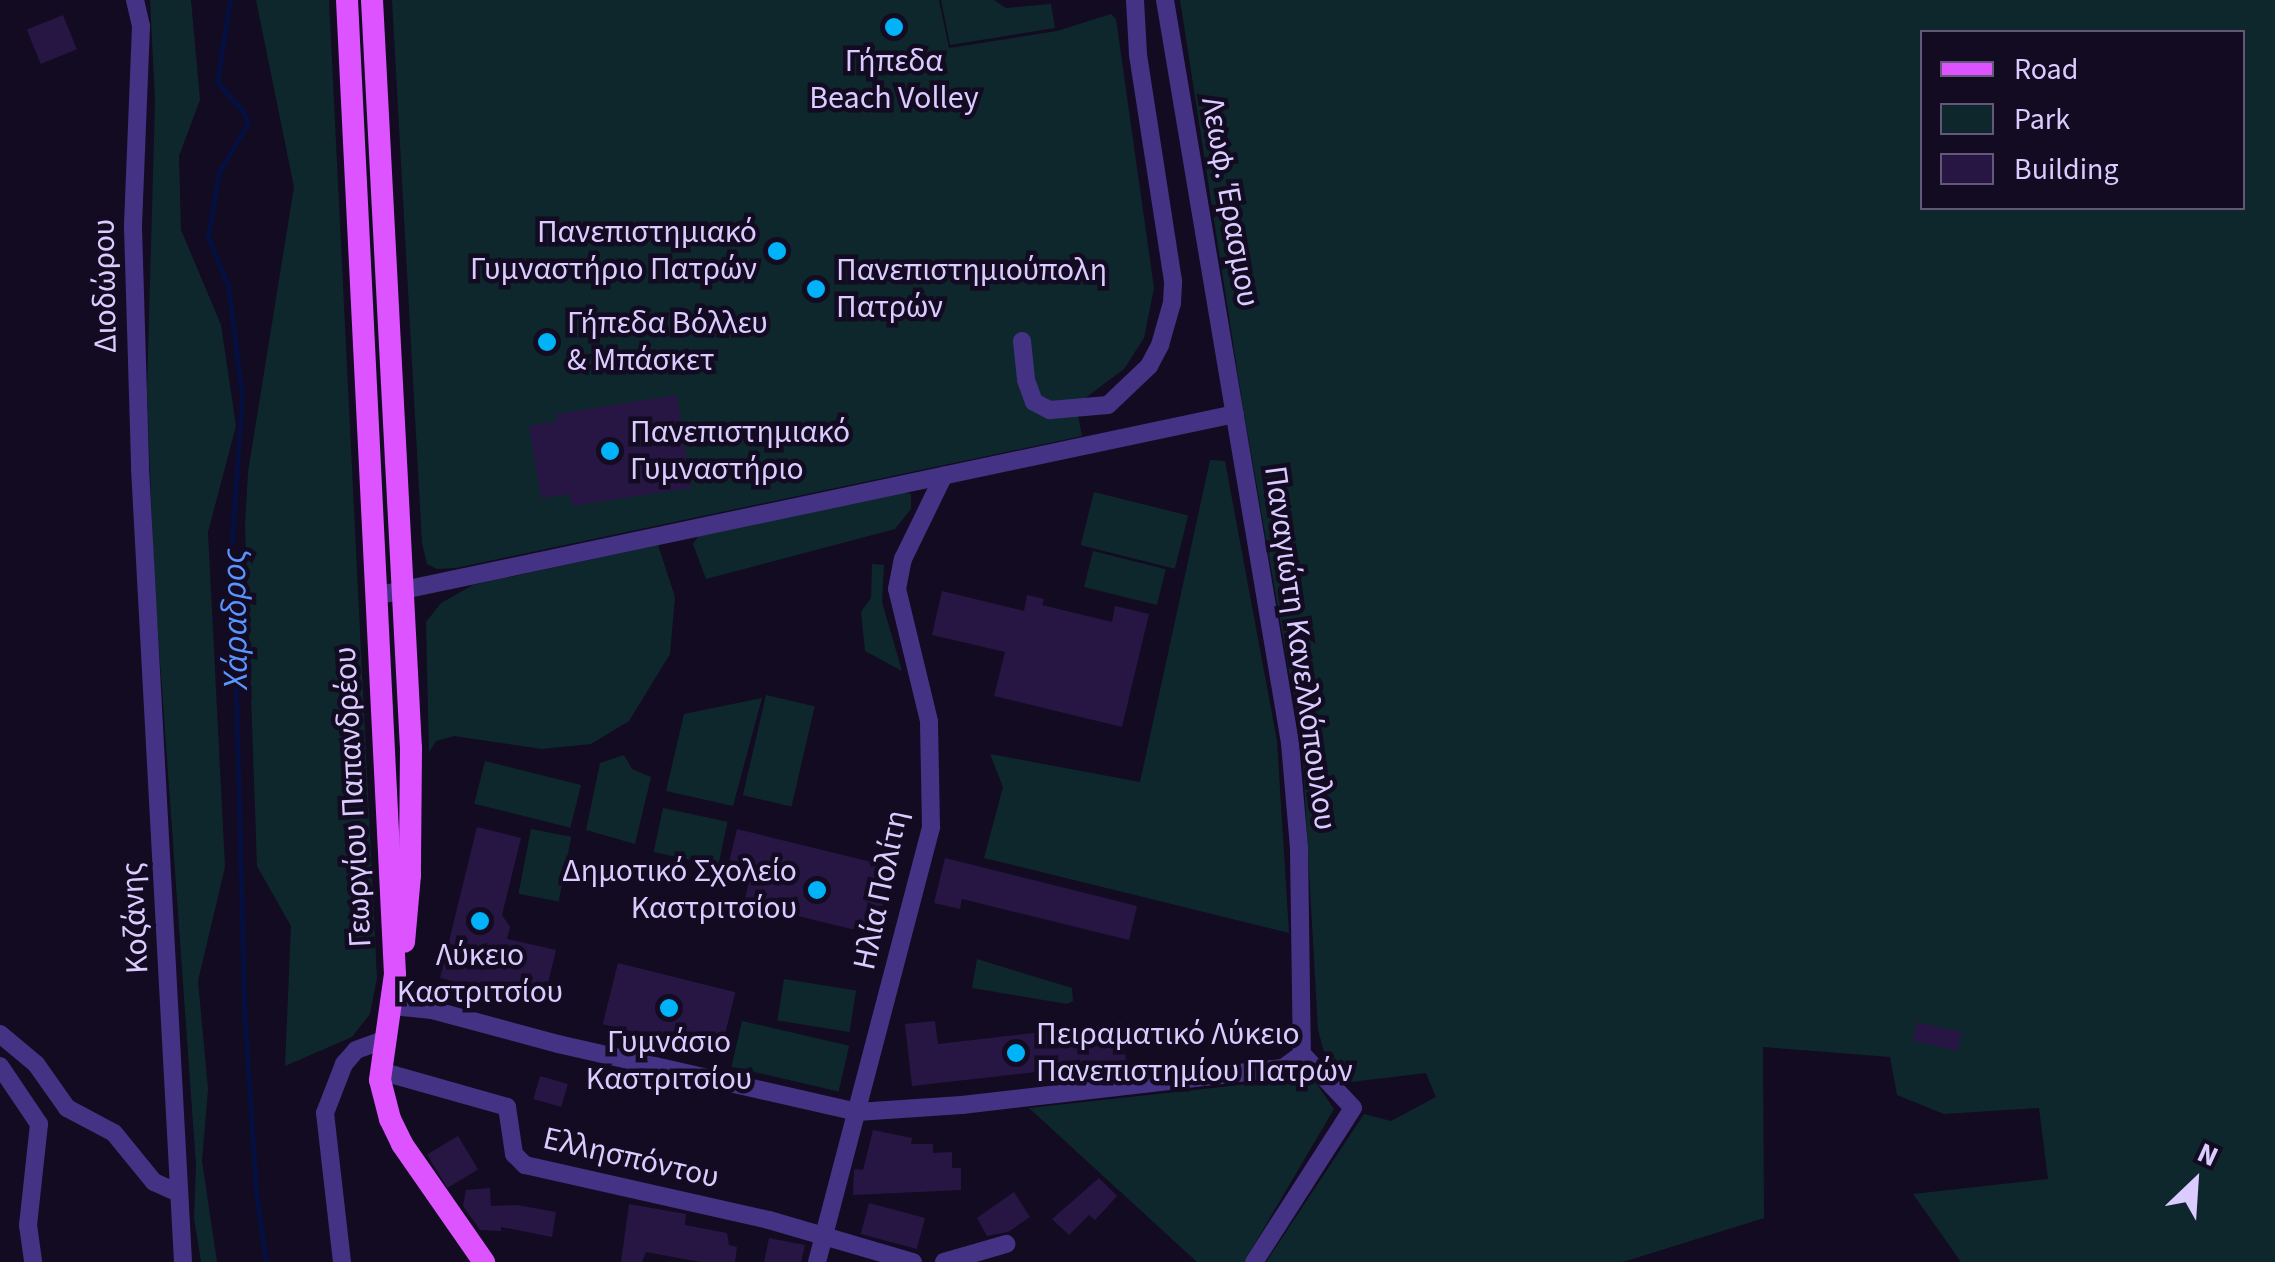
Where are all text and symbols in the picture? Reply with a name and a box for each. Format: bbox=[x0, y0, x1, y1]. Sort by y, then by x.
marker: Γήπεδα Beach Volley bbox=[883, 16, 905, 38]
legend bbox=[1920, 30, 2245, 210]
place label: Γήπεδα Beach Volley bbox=[809, 43, 979, 118]
text: Road bbox=[2014, 48, 2078, 91]
street label: Λεωφ. Έρασμου bbox=[1193, 94, 1267, 310]
text: Park bbox=[2014, 98, 2070, 141]
text: Building bbox=[2014, 148, 2119, 191]
place label: Πανεπιστημιακό Γυμναστήριο Πατρών bbox=[470, 214, 757, 289]
street label: Διοδώρου bbox=[85, 218, 125, 354]
marker: Πανεπιστημιακό Γυμναστήριο Πατρών bbox=[766, 240, 788, 262]
place label: Πανεπιστημιούπολη Πατρών bbox=[836, 252, 1107, 327]
marker: Πανεπιστημιούπολη Πατρών bbox=[805, 278, 827, 300]
place label: Γήπεδα Βόλλευ & Μπάσκετ bbox=[567, 305, 768, 380]
marker: Γήπεδα Βόλλευ & Μπάσκετ bbox=[536, 331, 558, 353]
place label: Πανεπιστημιακό Γυμναστήριο bbox=[630, 414, 850, 489]
marker: Πανεπιστημιακό Γυμναστήριο bbox=[599, 440, 621, 462]
street label: Παναγιώτη Κανελλόπουλου bbox=[1255, 464, 1345, 832]
water label: Χάραδρος bbox=[213, 548, 257, 690]
street label: Γεωργίου Παπανδρέου bbox=[326, 646, 380, 948]
street label: Ηλία Πολίτη bbox=[845, 807, 917, 973]
place label: Δημοτικό Σχολείο Καστριτσίου bbox=[562, 853, 797, 928]
street label: Κοζάνης bbox=[113, 861, 157, 975]
marker: Δημοτικό Σχολείο Καστριτσίου bbox=[806, 879, 828, 901]
marker: Λύκειο Καστριτσίου bbox=[469, 910, 491, 932]
place label: Λύκειο Καστριτσίου bbox=[397, 937, 563, 1012]
marker: Γυμνάσιο Καστριτσίου bbox=[658, 997, 680, 1019]
place label: Πειραματικό Λύκειο Πανεπιστημίου Πατρών bbox=[1036, 1016, 1353, 1091]
place label: Γυμνάσιο Καστριτσίου bbox=[586, 1024, 752, 1099]
marker: Πειραματικό Λύκειο Πανεπιστημίου Πατρών bbox=[1005, 1042, 1027, 1064]
street label: Ελλησπόντου bbox=[539, 1119, 723, 1197]
north arrow bbox=[2145, 1132, 2245, 1232]
text: N bbox=[2191, 1133, 2225, 1177]

